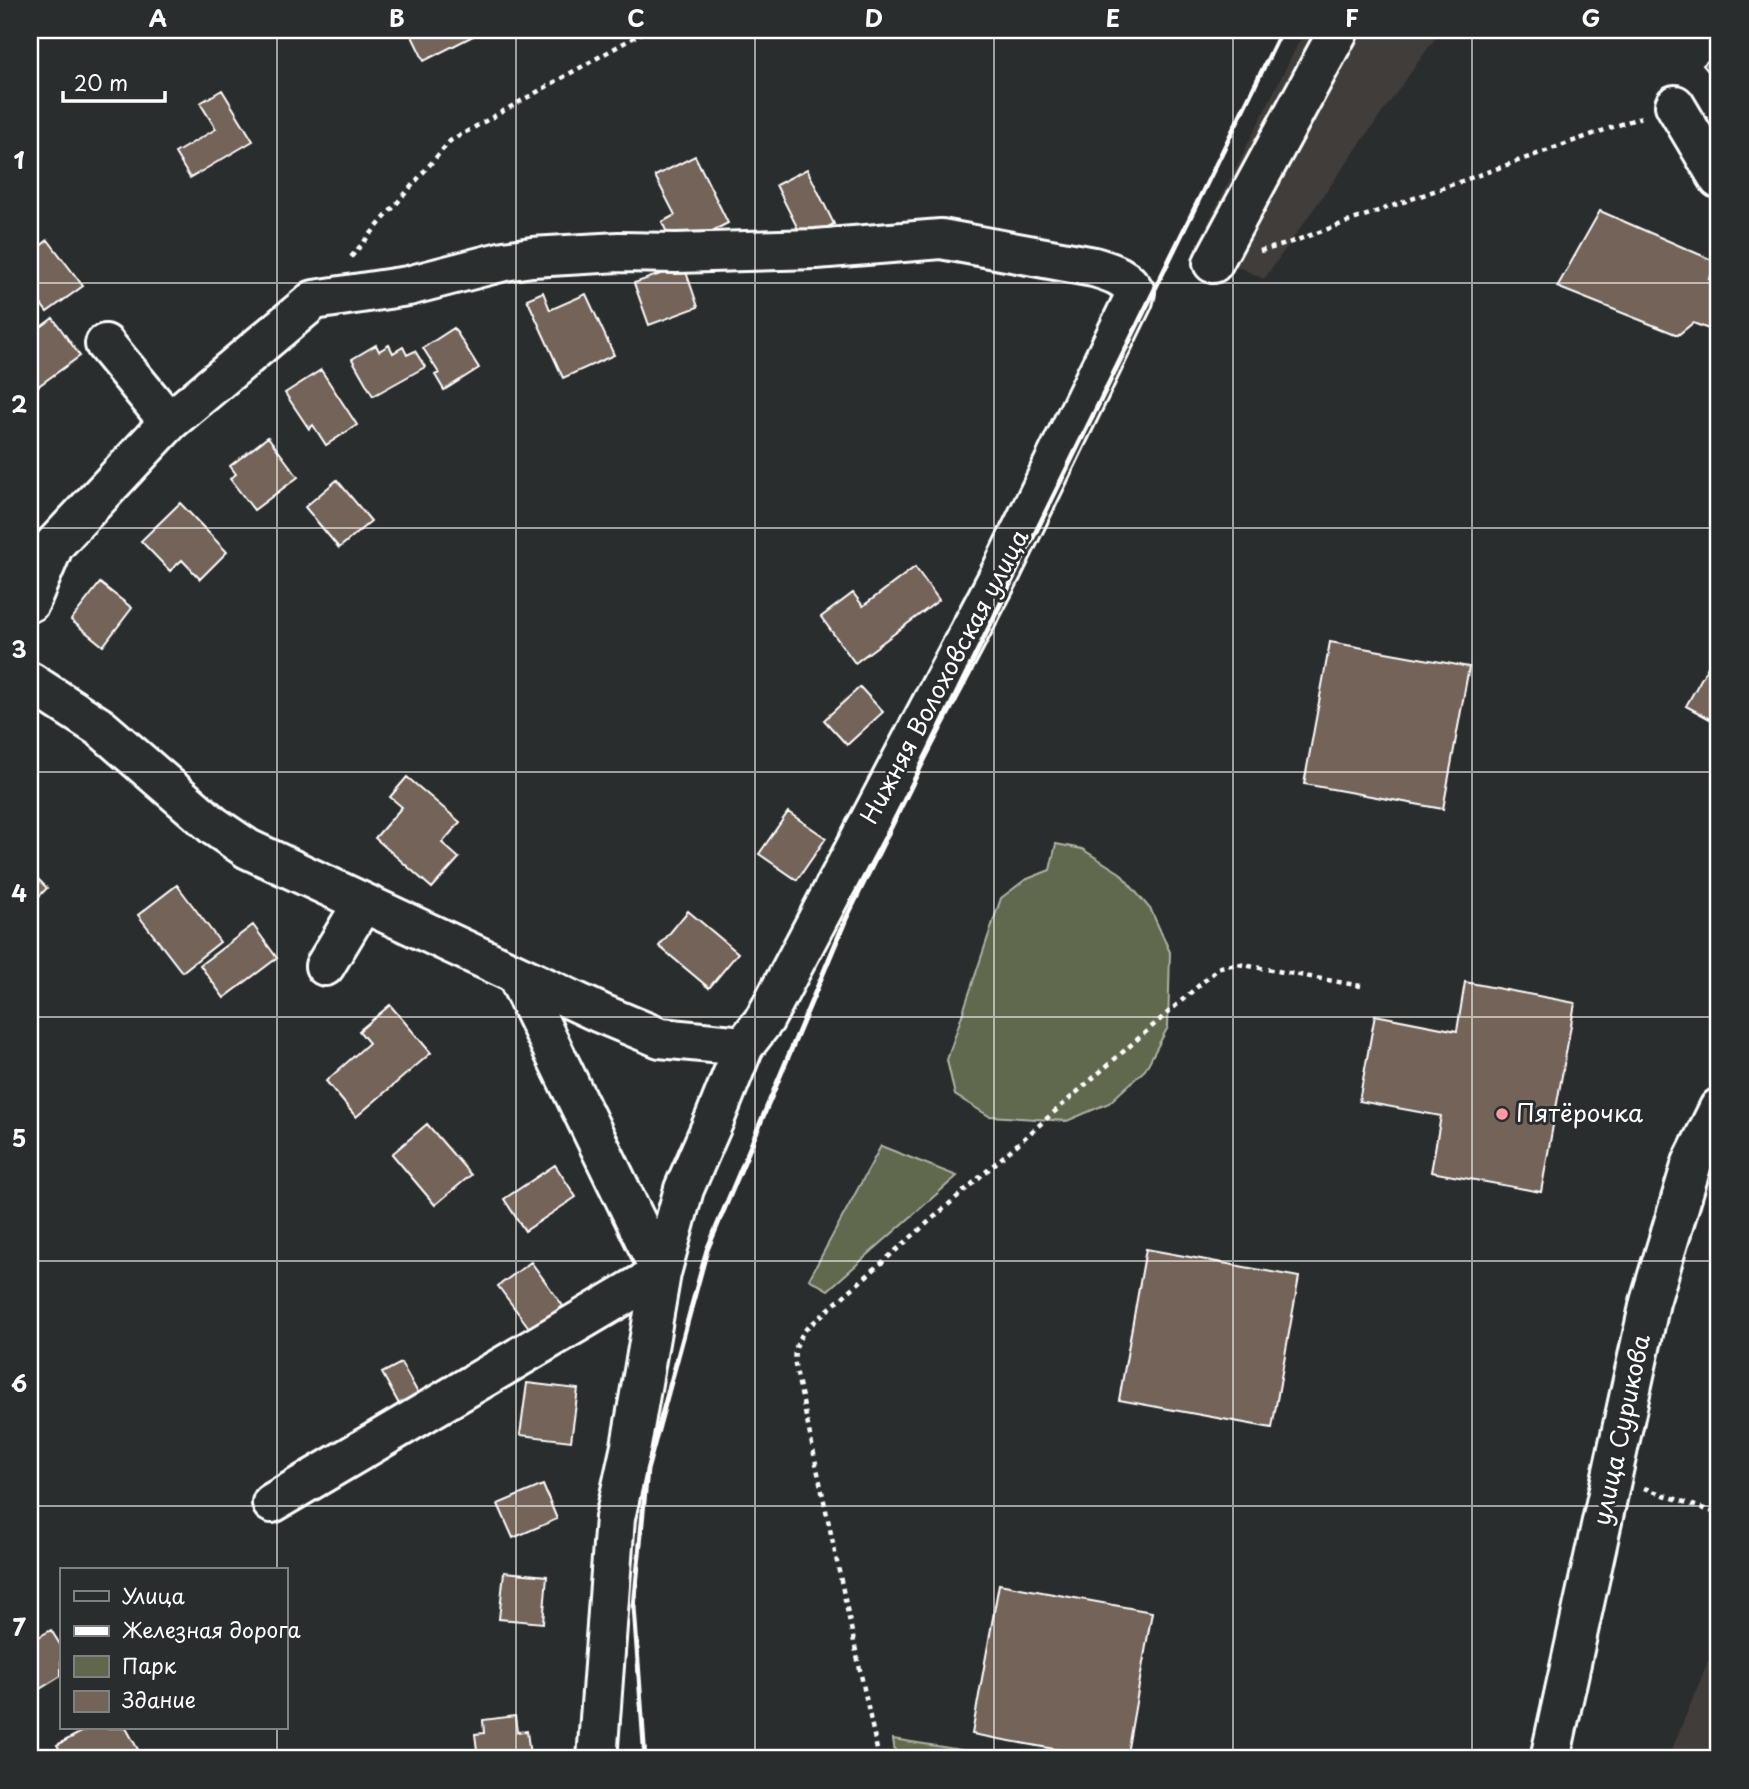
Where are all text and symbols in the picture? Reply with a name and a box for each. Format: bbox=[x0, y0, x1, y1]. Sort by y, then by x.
text: A bbox=[149, 0, 167, 35]
text: B bbox=[389, 0, 405, 35]
text: C bbox=[627, 0, 645, 35]
text: D bbox=[865, 0, 883, 35]
text: E bbox=[1106, 0, 1120, 35]
text: F bbox=[1345, 0, 1359, 35]
text: G bbox=[1582, 0, 1600, 35]
scale bar bbox=[63, 60, 164, 104]
text: 20 m bbox=[74, 66, 128, 98]
text: 1 bbox=[14, 142, 25, 177]
text: 2 bbox=[11, 386, 27, 421]
street label: Нижняя Волоховская улица bbox=[850, 522, 1036, 830]
text: 3 bbox=[11, 631, 27, 666]
text: 4 bbox=[11, 875, 27, 910]
place label: Пятёрочка bbox=[1516, 1094, 1643, 1130]
marker: Пятёрочка bbox=[1494, 1106, 1510, 1122]
text: 5 bbox=[12, 1120, 26, 1155]
street label: улица Сурикова bbox=[1582, 1331, 1658, 1528]
text: 6 bbox=[11, 1365, 27, 1400]
legend bbox=[60, 1568, 287, 1730]
text: Улица bbox=[122, 1579, 185, 1611]
text: 7 bbox=[12, 1609, 26, 1644]
text: Железная дорога bbox=[122, 1613, 300, 1645]
text: Парк bbox=[122, 1649, 177, 1681]
text: Здание bbox=[122, 1683, 196, 1715]

